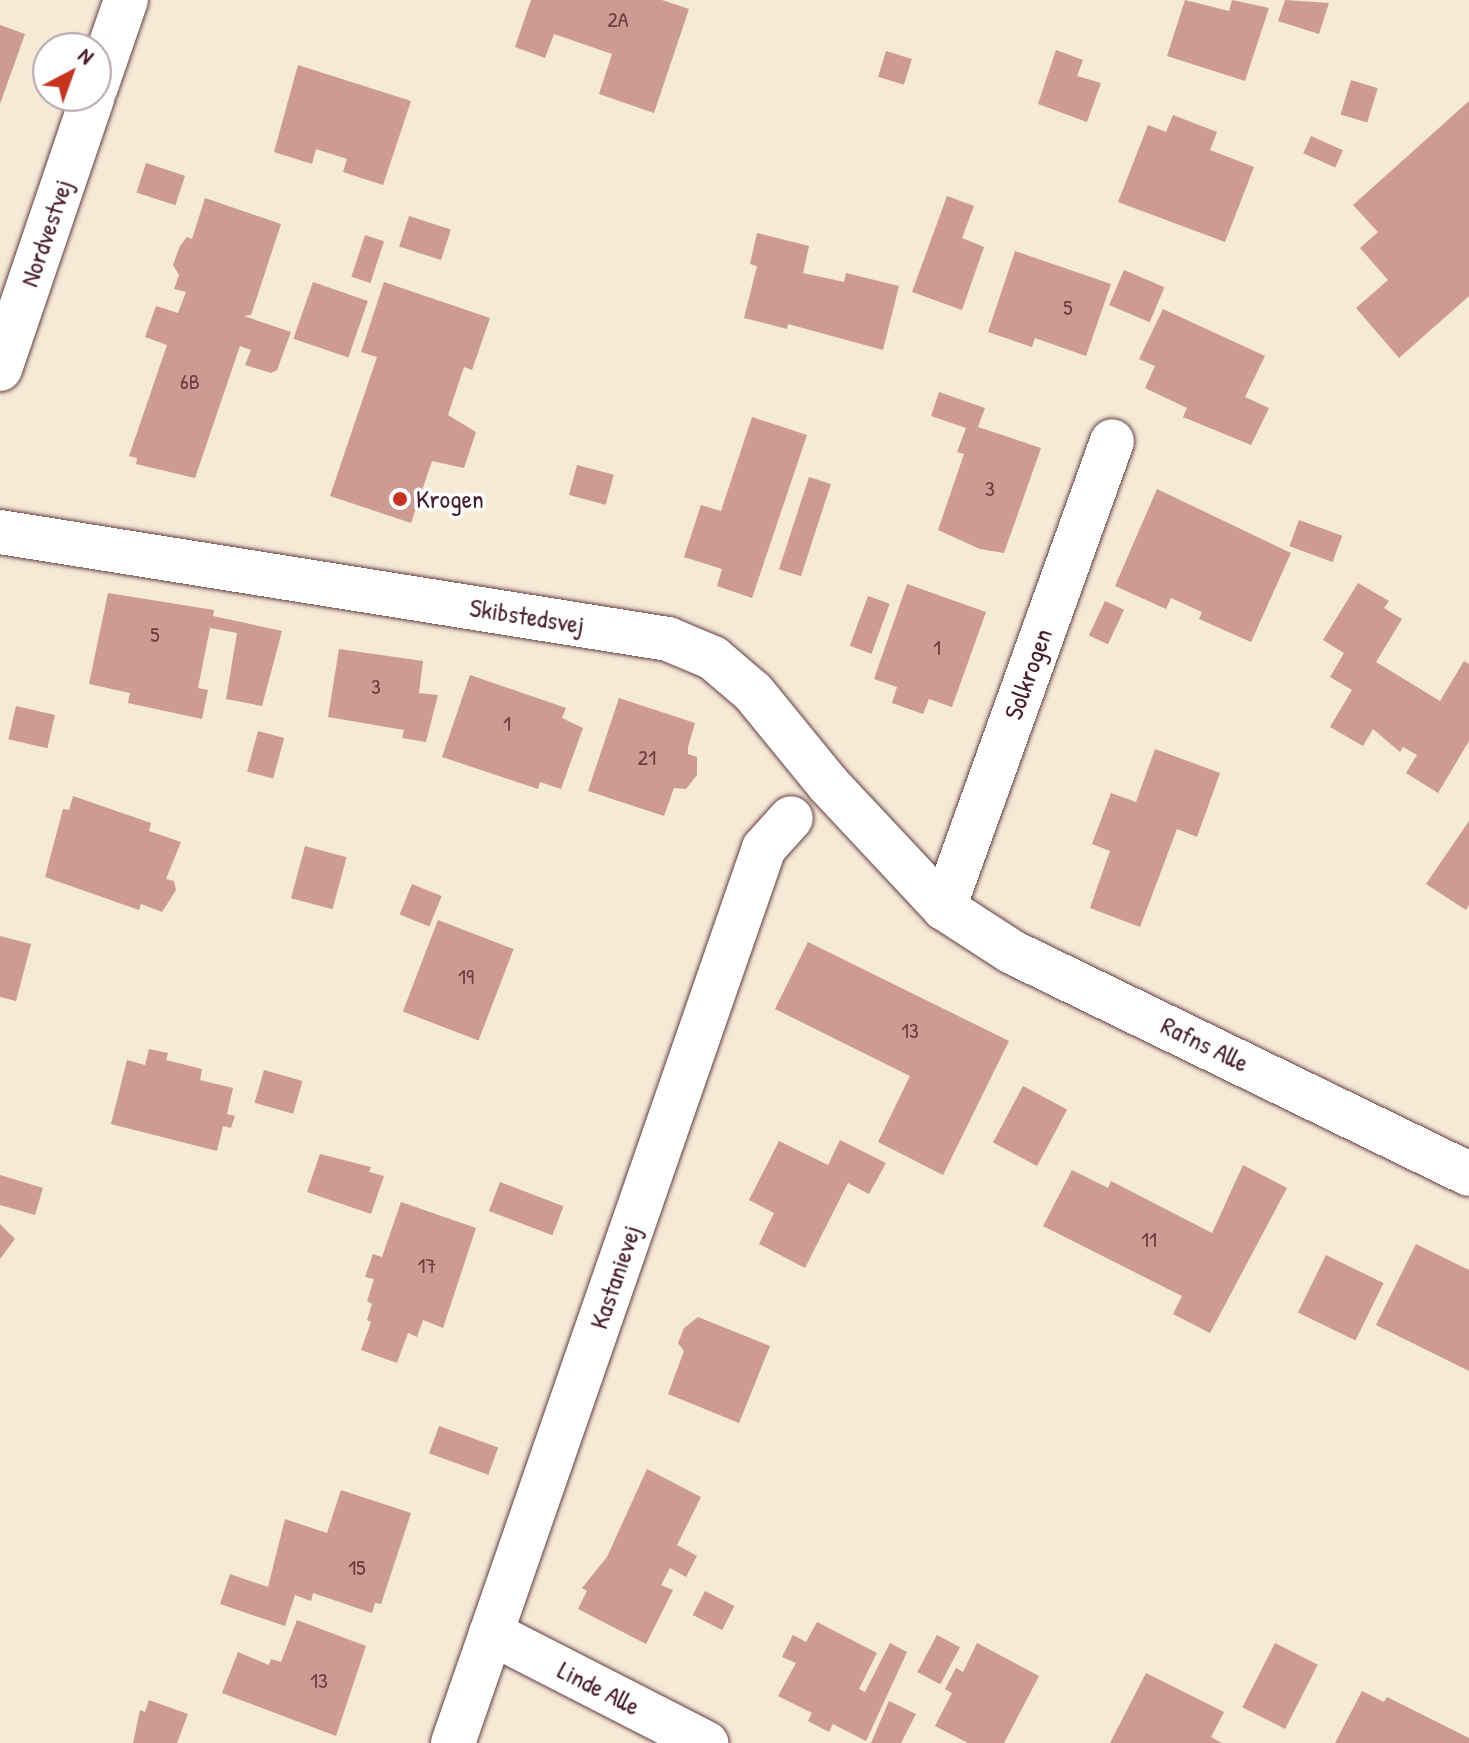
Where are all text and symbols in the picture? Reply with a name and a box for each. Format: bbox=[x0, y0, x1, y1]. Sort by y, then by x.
house number: 2A bbox=[607, 7, 629, 33]
north arrow bbox=[32, 32, 112, 112]
text: N bbox=[72, 40, 101, 71]
street label: Nordvestvej bbox=[13, 175, 79, 291]
house number: 5 bbox=[1063, 295, 1073, 321]
house number: 6B bbox=[180, 369, 200, 395]
house number: 3 bbox=[985, 476, 995, 502]
place label: Krogen bbox=[416, 483, 484, 515]
marker: Krogen bbox=[391, 490, 409, 508]
street label: Skibstedsvej bbox=[467, 592, 587, 640]
house number: 5 bbox=[150, 622, 160, 648]
street label: Solkrogen bbox=[997, 624, 1059, 724]
house number: 1 bbox=[933, 635, 941, 661]
house number: 3 bbox=[371, 674, 381, 700]
house number: 1 bbox=[503, 711, 511, 737]
house number: 21 bbox=[638, 745, 656, 771]
house number: 19 bbox=[458, 964, 474, 990]
street label: Rafns Alle bbox=[1156, 1010, 1254, 1078]
house number: 13 bbox=[901, 1018, 919, 1044]
street label: Kastanievej bbox=[583, 1221, 647, 1333]
house number: 11 bbox=[1141, 1227, 1157, 1253]
house number: 17 bbox=[418, 1253, 436, 1279]
house number: 15 bbox=[348, 1555, 366, 1581]
street label: Linde Alle bbox=[553, 1654, 645, 1722]
house number: 13 bbox=[310, 1668, 328, 1694]

